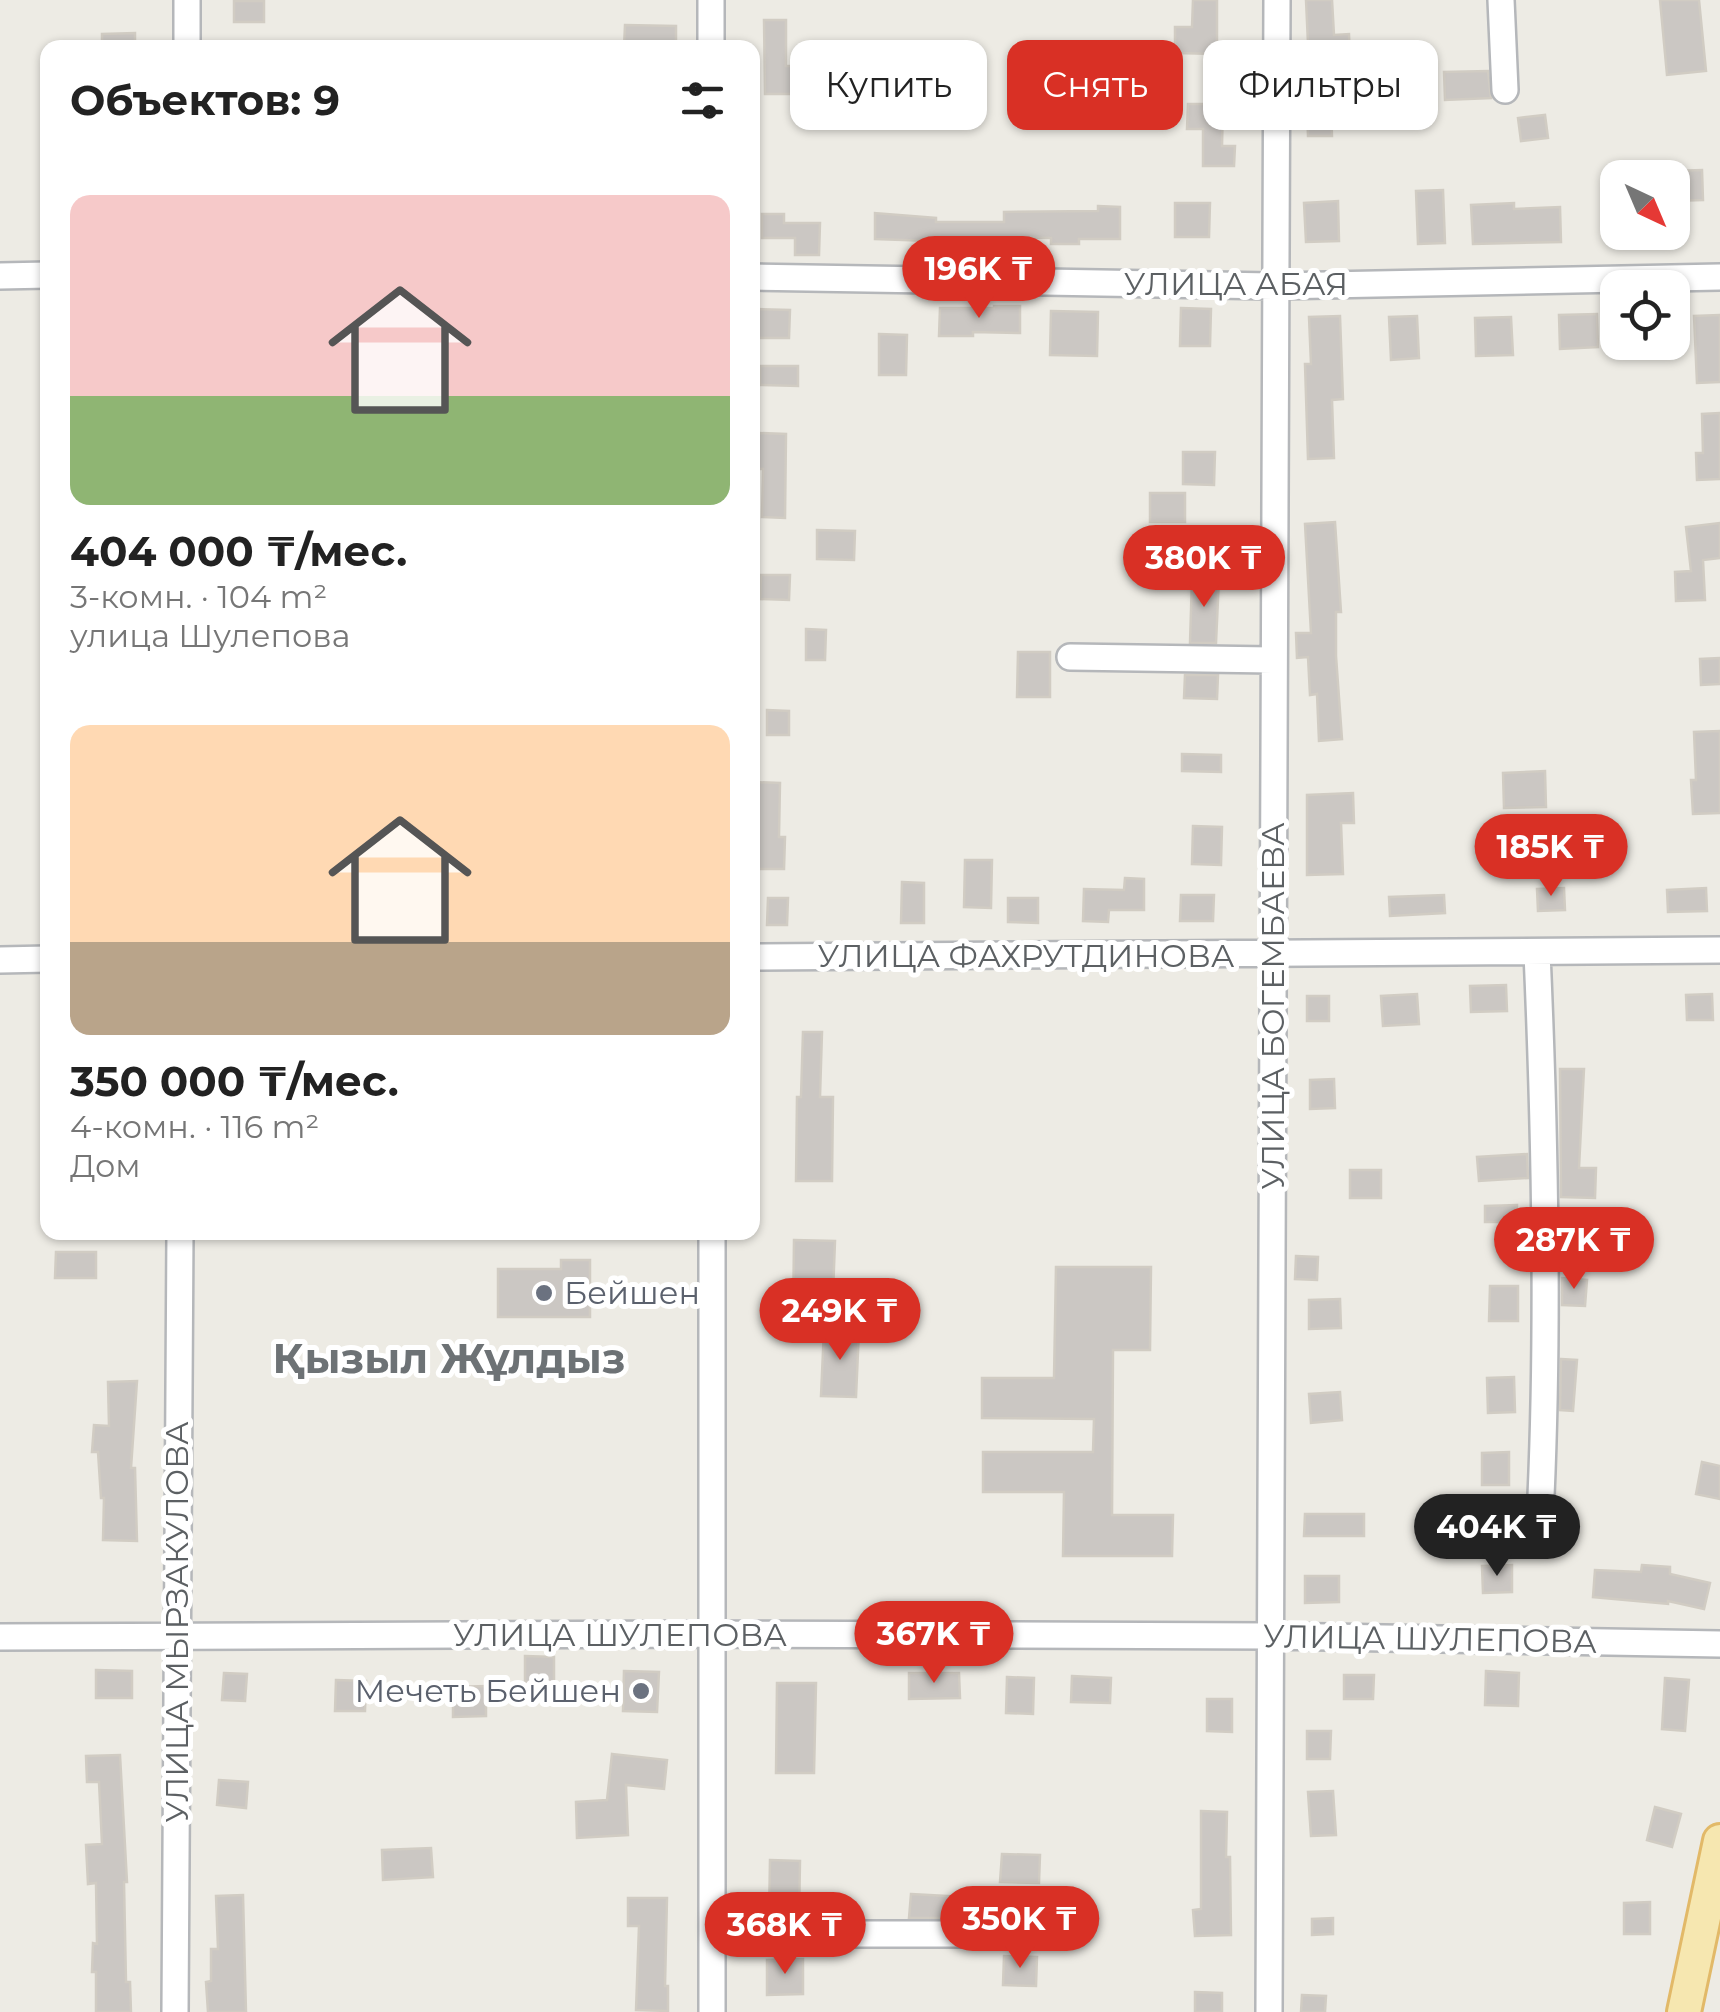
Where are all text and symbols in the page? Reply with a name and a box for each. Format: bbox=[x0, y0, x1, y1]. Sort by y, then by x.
chip: Купить bbox=[790, 40, 987, 130]
chip: Снять bbox=[1007, 40, 1183, 130]
chip: Фильтры bbox=[1203, 40, 1438, 130]
icon: filters bbox=[675, 73, 730, 128]
text: Объектов: 9 bbox=[70, 74, 340, 126]
north arrow bbox=[1600, 160, 1690, 250]
map controls bbox=[1600, 160, 1690, 360]
pin: 196K ₸ bbox=[898, 236, 1060, 321]
text: 196K ₸ bbox=[924, 249, 1034, 288]
icon: home bbox=[310, 260, 490, 440]
street label: УЛИЦА АБАЯ bbox=[1124, 264, 1348, 303]
button: locate bbox=[1600, 270, 1690, 360]
text: 404 000 ₸/мес. bbox=[70, 525, 407, 577]
pin: 380K ₸ bbox=[1123, 525, 1285, 610]
text: 380K ₸ bbox=[1145, 538, 1263, 577]
text: 3-комн. · 104 m² bbox=[70, 577, 327, 616]
text: улица Шулепова bbox=[70, 616, 350, 655]
icon: home bbox=[310, 790, 490, 970]
pin: 185K ₸ bbox=[1470, 814, 1632, 899]
street label: УЛИЦА БОГЕМБАЕВА bbox=[1253, 822, 1292, 1190]
text: 185K ₸ bbox=[1497, 827, 1605, 866]
street label: УЛИЦА ФАХРУТДИНОВА bbox=[817, 936, 1235, 975]
text: 350 000 ₸/мес. bbox=[70, 1055, 399, 1107]
text: 4-комн. · 116 m² bbox=[70, 1107, 319, 1146]
text: Дом bbox=[70, 1146, 141, 1185]
pin: 287K ₸ bbox=[1493, 1207, 1655, 1292]
text: 287K ₸ bbox=[1516, 1220, 1632, 1259]
place label: Бейшен bbox=[564, 1273, 700, 1312]
pin: 249K ₸ bbox=[759, 1278, 921, 1363]
marker: Бейшен bbox=[533, 1282, 555, 1304]
text: 249K ₸ bbox=[782, 1291, 898, 1330]
district label: Қызыл Жұлдыз bbox=[273, 1332, 625, 1384]
street label: УЛИЦА МЫРЗАКУЛОВА bbox=[157, 1421, 196, 1823]
pin: 404K ₸ bbox=[1416, 1494, 1578, 1579]
text: 404K ₸ bbox=[1436, 1507, 1558, 1546]
pin: 367K ₸ bbox=[853, 1601, 1015, 1686]
text: 367K ₸ bbox=[876, 1614, 992, 1653]
street label: УЛИЦА ШУЛЕПОВА bbox=[453, 1615, 787, 1654]
street label: УЛИЦА ШУЛЕПОВА bbox=[1263, 1616, 1598, 1661]
place label: Мечеть Бейшен bbox=[355, 1671, 621, 1710]
marker: Мечеть Бейшен bbox=[630, 1680, 652, 1702]
pin: 350K ₸ bbox=[939, 1886, 1101, 1971]
pin: 368K ₸ bbox=[704, 1892, 866, 1977]
text: 350K ₸ bbox=[962, 1899, 1078, 1938]
text: 368K ₸ bbox=[727, 1905, 843, 1944]

